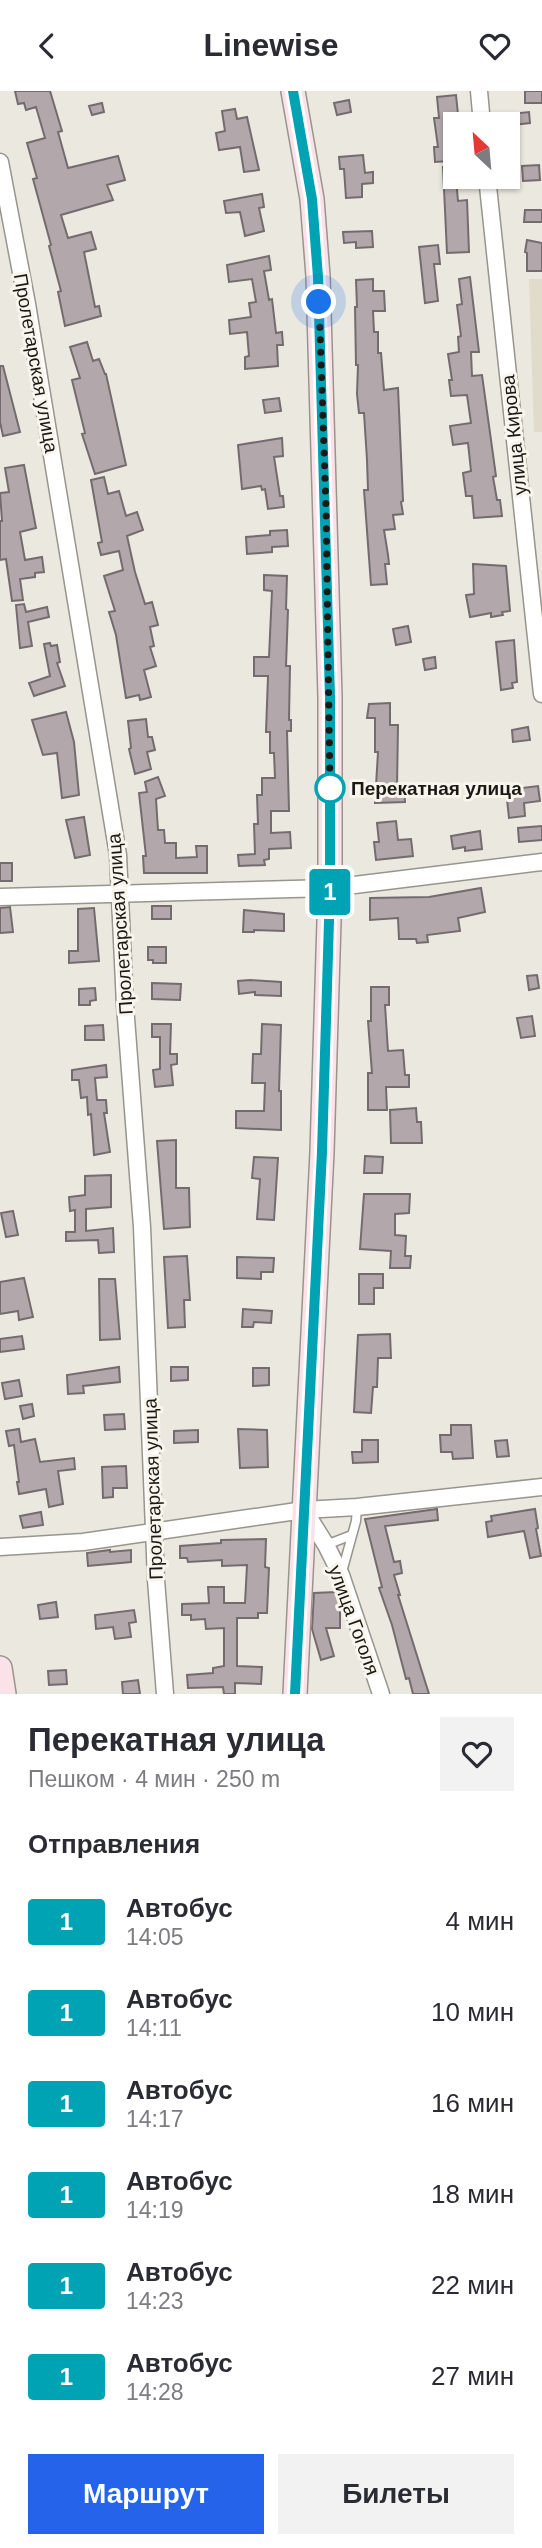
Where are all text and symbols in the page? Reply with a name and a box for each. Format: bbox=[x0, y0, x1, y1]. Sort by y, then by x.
icon: back bbox=[28, 27, 66, 65]
text: Linewise bbox=[203, 27, 339, 63]
icon: heart bbox=[476, 27, 514, 65]
north arrow bbox=[443, 112, 520, 189]
map controls bbox=[443, 112, 520, 189]
street label: Пролетарская улица bbox=[10, 272, 62, 455]
your location bbox=[301, 284, 336, 319]
street label: улица Кирова bbox=[497, 373, 531, 496]
marker: Перекатная улица bbox=[315, 773, 345, 803]
place label: Перекатная улица bbox=[351, 778, 522, 799]
street label: Пролетарская улица bbox=[103, 832, 137, 1015]
line badge: 1 bbox=[307, 869, 353, 915]
text: 1 bbox=[323, 878, 337, 905]
street label: Пролетарская улица bbox=[139, 1397, 167, 1580]
street label: улица Гоголя bbox=[324, 1562, 384, 1678]
button: heart bbox=[440, 1717, 514, 1791]
text: Перекатная улица bbox=[28, 1721, 325, 1758]
text: Пешком · 4 мин · 250 m bbox=[28, 1766, 280, 1792]
text: Отправления bbox=[28, 1829, 200, 1859]
text: Автобус bbox=[126, 1893, 233, 1923]
text: 4 мин bbox=[446, 1906, 514, 1936]
text: 1 bbox=[60, 1908, 73, 1935]
text: 14:05 bbox=[126, 1924, 184, 1950]
text: Автобус bbox=[126, 1984, 233, 2014]
text: 10 мин bbox=[431, 1997, 514, 2027]
text: 1 bbox=[60, 1999, 73, 2026]
text: 14:11 bbox=[126, 2015, 182, 2041]
text: Автобус bbox=[126, 2075, 233, 2105]
text: 16 мин bbox=[431, 2088, 514, 2118]
text: 1 bbox=[60, 2090, 73, 2117]
text: 14:17 bbox=[126, 2106, 184, 2132]
text: Автобус bbox=[126, 2166, 233, 2196]
text: 18 мин bbox=[431, 2179, 514, 2209]
text: 1 bbox=[60, 2181, 73, 2208]
text: 14:19 bbox=[126, 2197, 184, 2223]
text: Автобус bbox=[126, 2257, 233, 2287]
text: 22 мин bbox=[431, 2270, 514, 2300]
text: 1 bbox=[60, 2272, 73, 2299]
text: 14:23 bbox=[126, 2288, 184, 2314]
text: Автобус bbox=[126, 2348, 233, 2378]
text: 27 мин bbox=[431, 2361, 514, 2391]
text: 1 bbox=[60, 2363, 73, 2390]
text: 14:28 bbox=[126, 2379, 184, 2405]
button: Маршрут bbox=[28, 2454, 264, 2534]
button: Билеты bbox=[278, 2454, 514, 2534]

